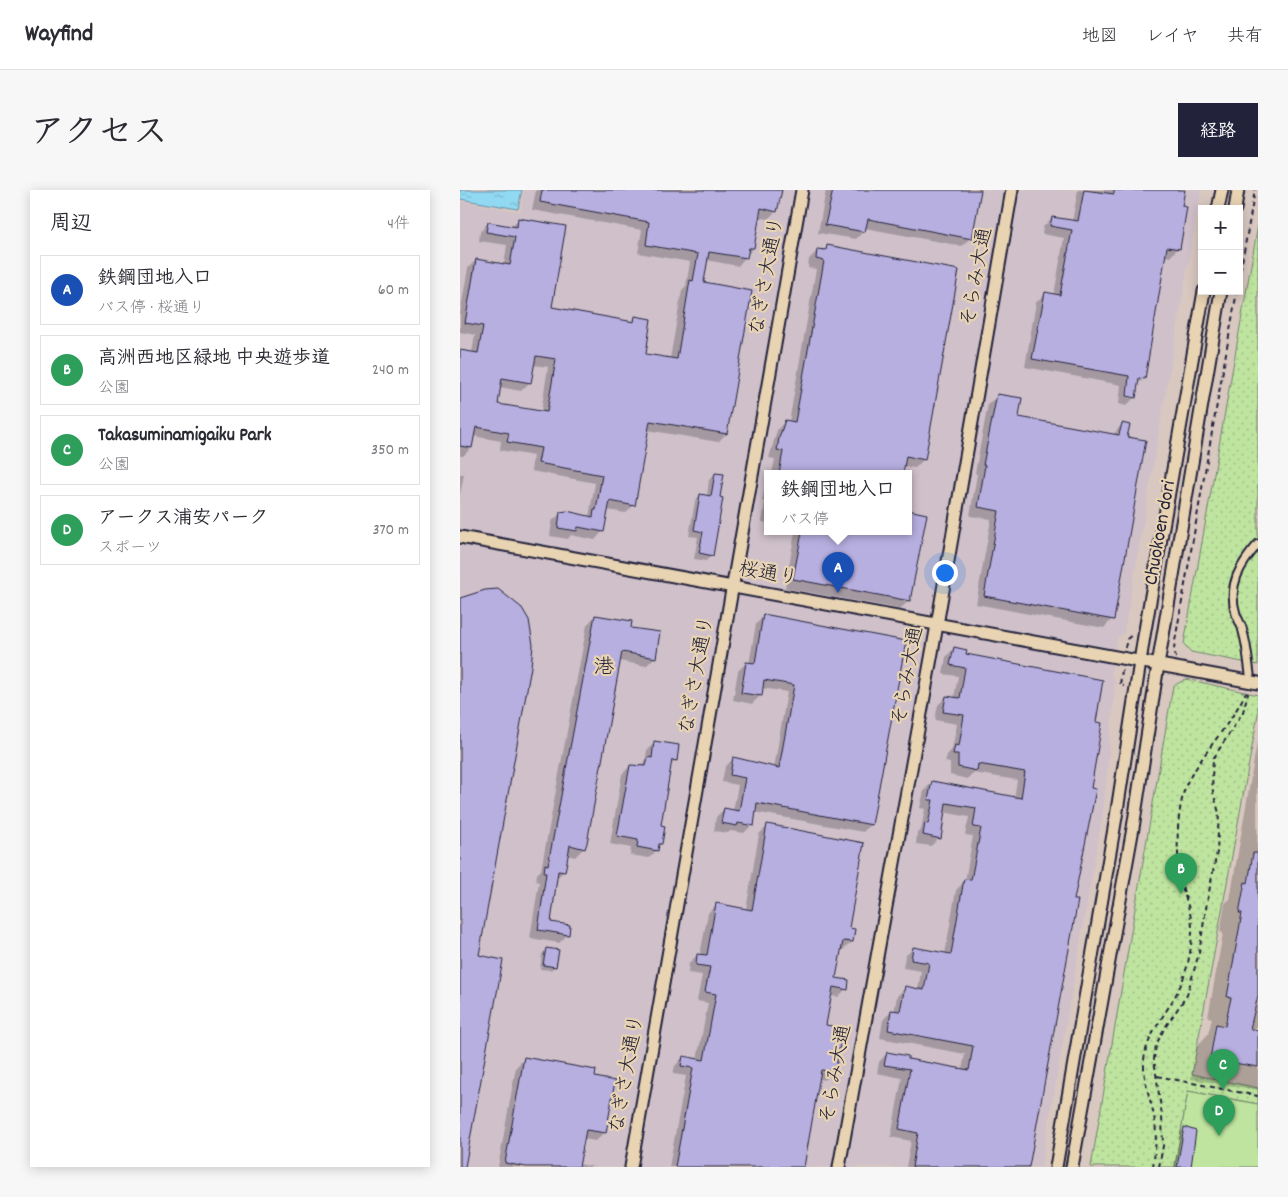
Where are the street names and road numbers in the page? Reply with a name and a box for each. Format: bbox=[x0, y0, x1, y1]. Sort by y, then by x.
street label: なぎさ大通り bbox=[744, 214, 792, 338]
street label: そらみ大通 bbox=[956, 225, 1000, 329]
street label: Chuokoen dori bbox=[1138, 478, 1184, 587]
street label: 桜通り bbox=[736, 556, 800, 594]
street label: なぎさ大通り bbox=[674, 613, 722, 737]
street label: そらみ大通 bbox=[887, 624, 931, 728]
street label: なぎさ大通り bbox=[604, 1012, 652, 1136]
street label: そらみ大通 bbox=[815, 1022, 859, 1126]

